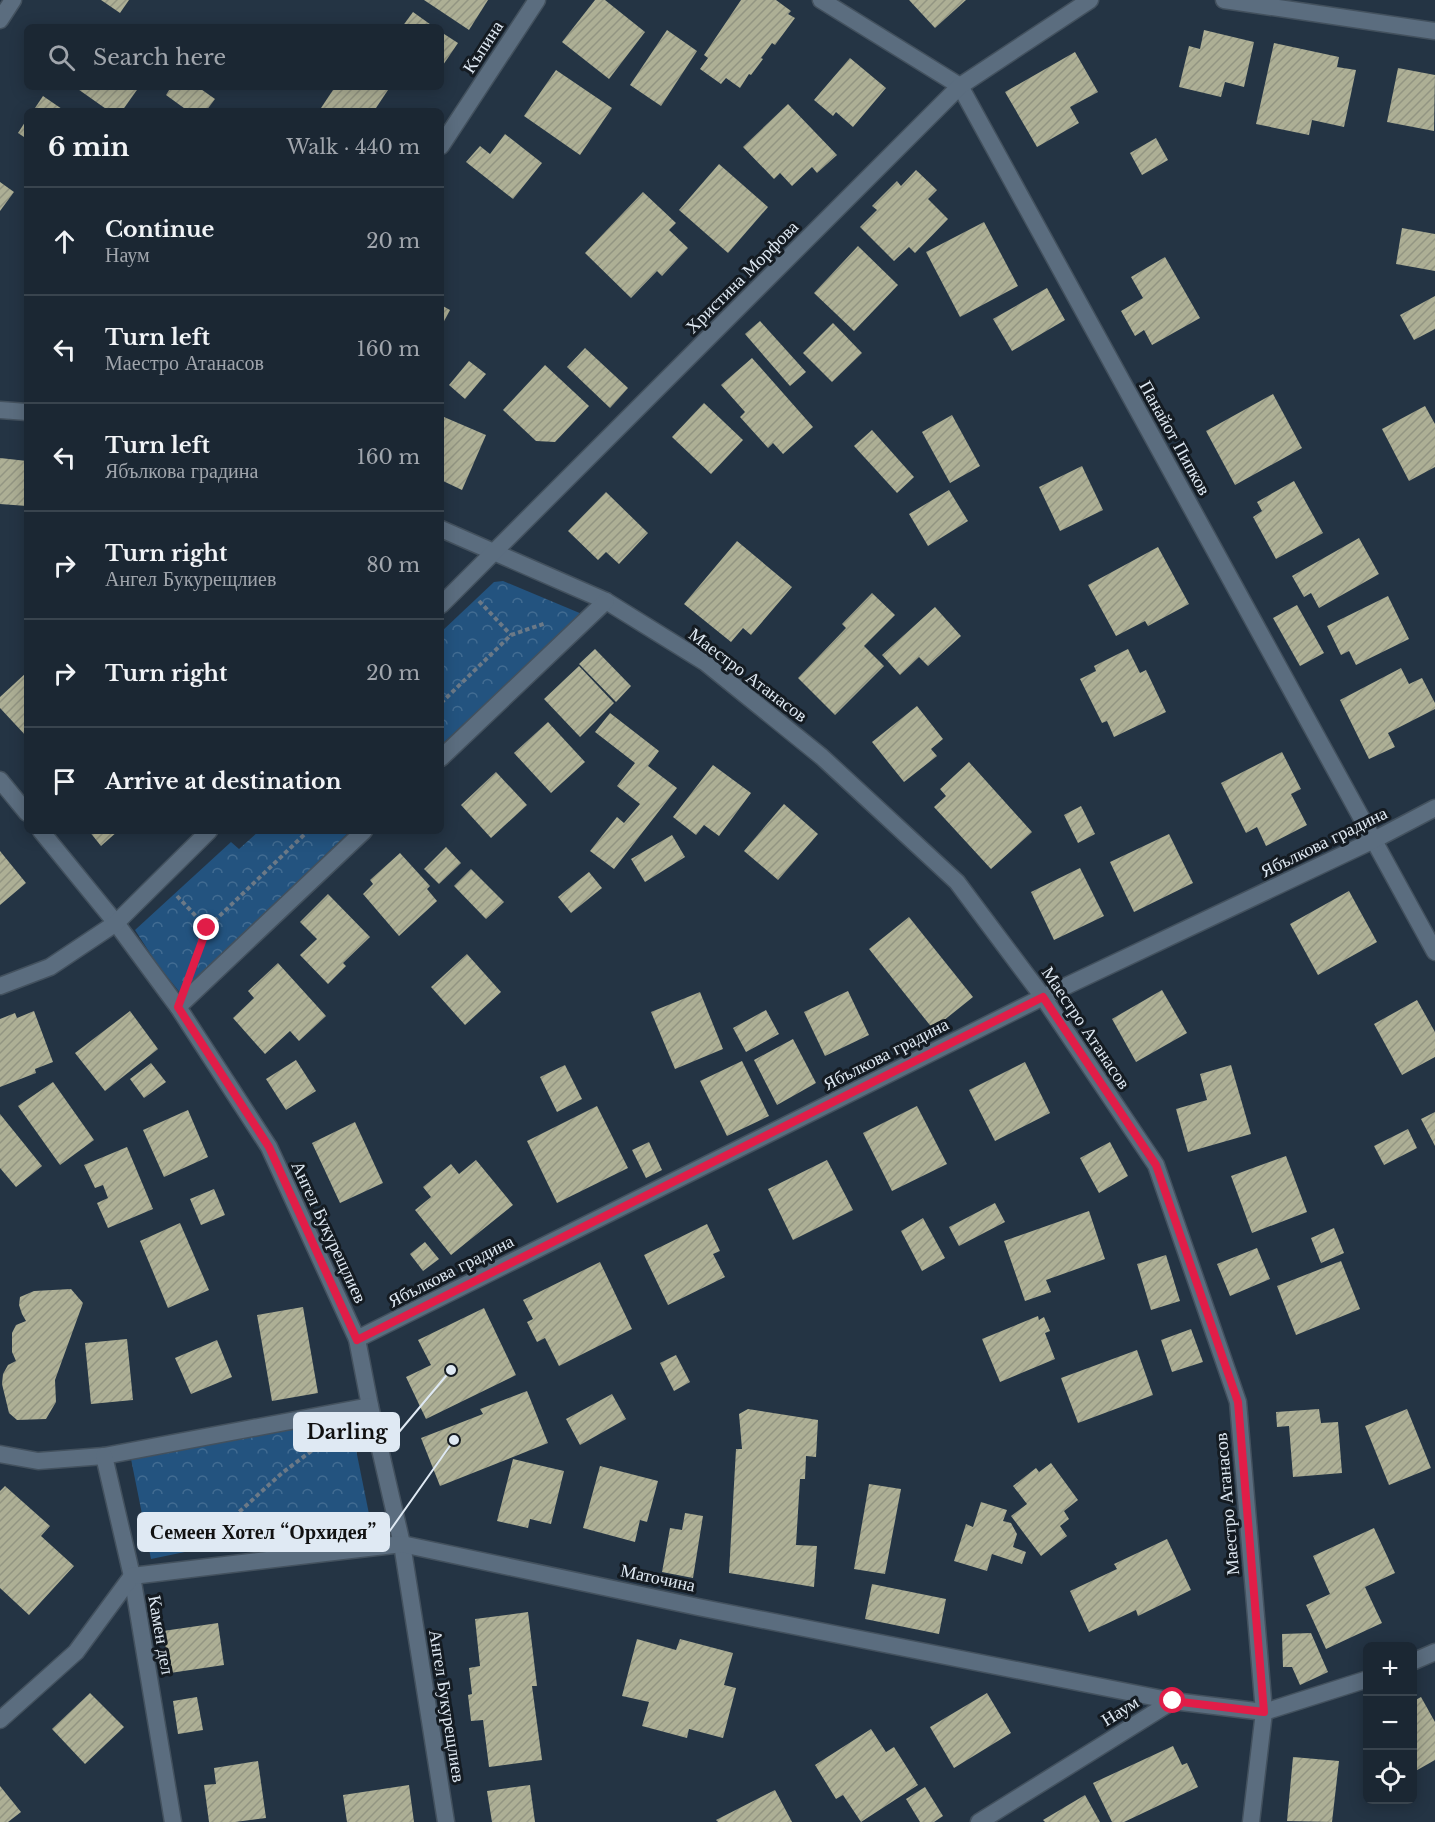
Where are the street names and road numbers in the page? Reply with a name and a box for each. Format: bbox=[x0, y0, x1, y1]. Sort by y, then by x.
street label: Къпина bbox=[458, 17, 508, 77]
street label: Христина Морфова bbox=[681, 216, 803, 338]
street label: Панайот Пипков bbox=[1134, 377, 1216, 499]
street label: Маестро Атанасов bbox=[684, 623, 812, 727]
street label: Ябълкова градина bbox=[1257, 802, 1391, 882]
street label: Маестро Атанасов bbox=[1037, 963, 1135, 1093]
street label: Ябълкова градина bbox=[820, 1013, 952, 1095]
street label: Ангел Букурещлиев bbox=[286, 1157, 372, 1307]
street label: Ябълкова градина bbox=[385, 1230, 517, 1312]
street label: Маестро Атанасов bbox=[1210, 1432, 1244, 1576]
street label: Маточина bbox=[619, 1559, 697, 1597]
street label: Камен дел bbox=[143, 1594, 179, 1676]
street label: Ангел Букурещлиев bbox=[424, 1628, 470, 1784]
street label: Наум bbox=[1097, 1691, 1143, 1731]

